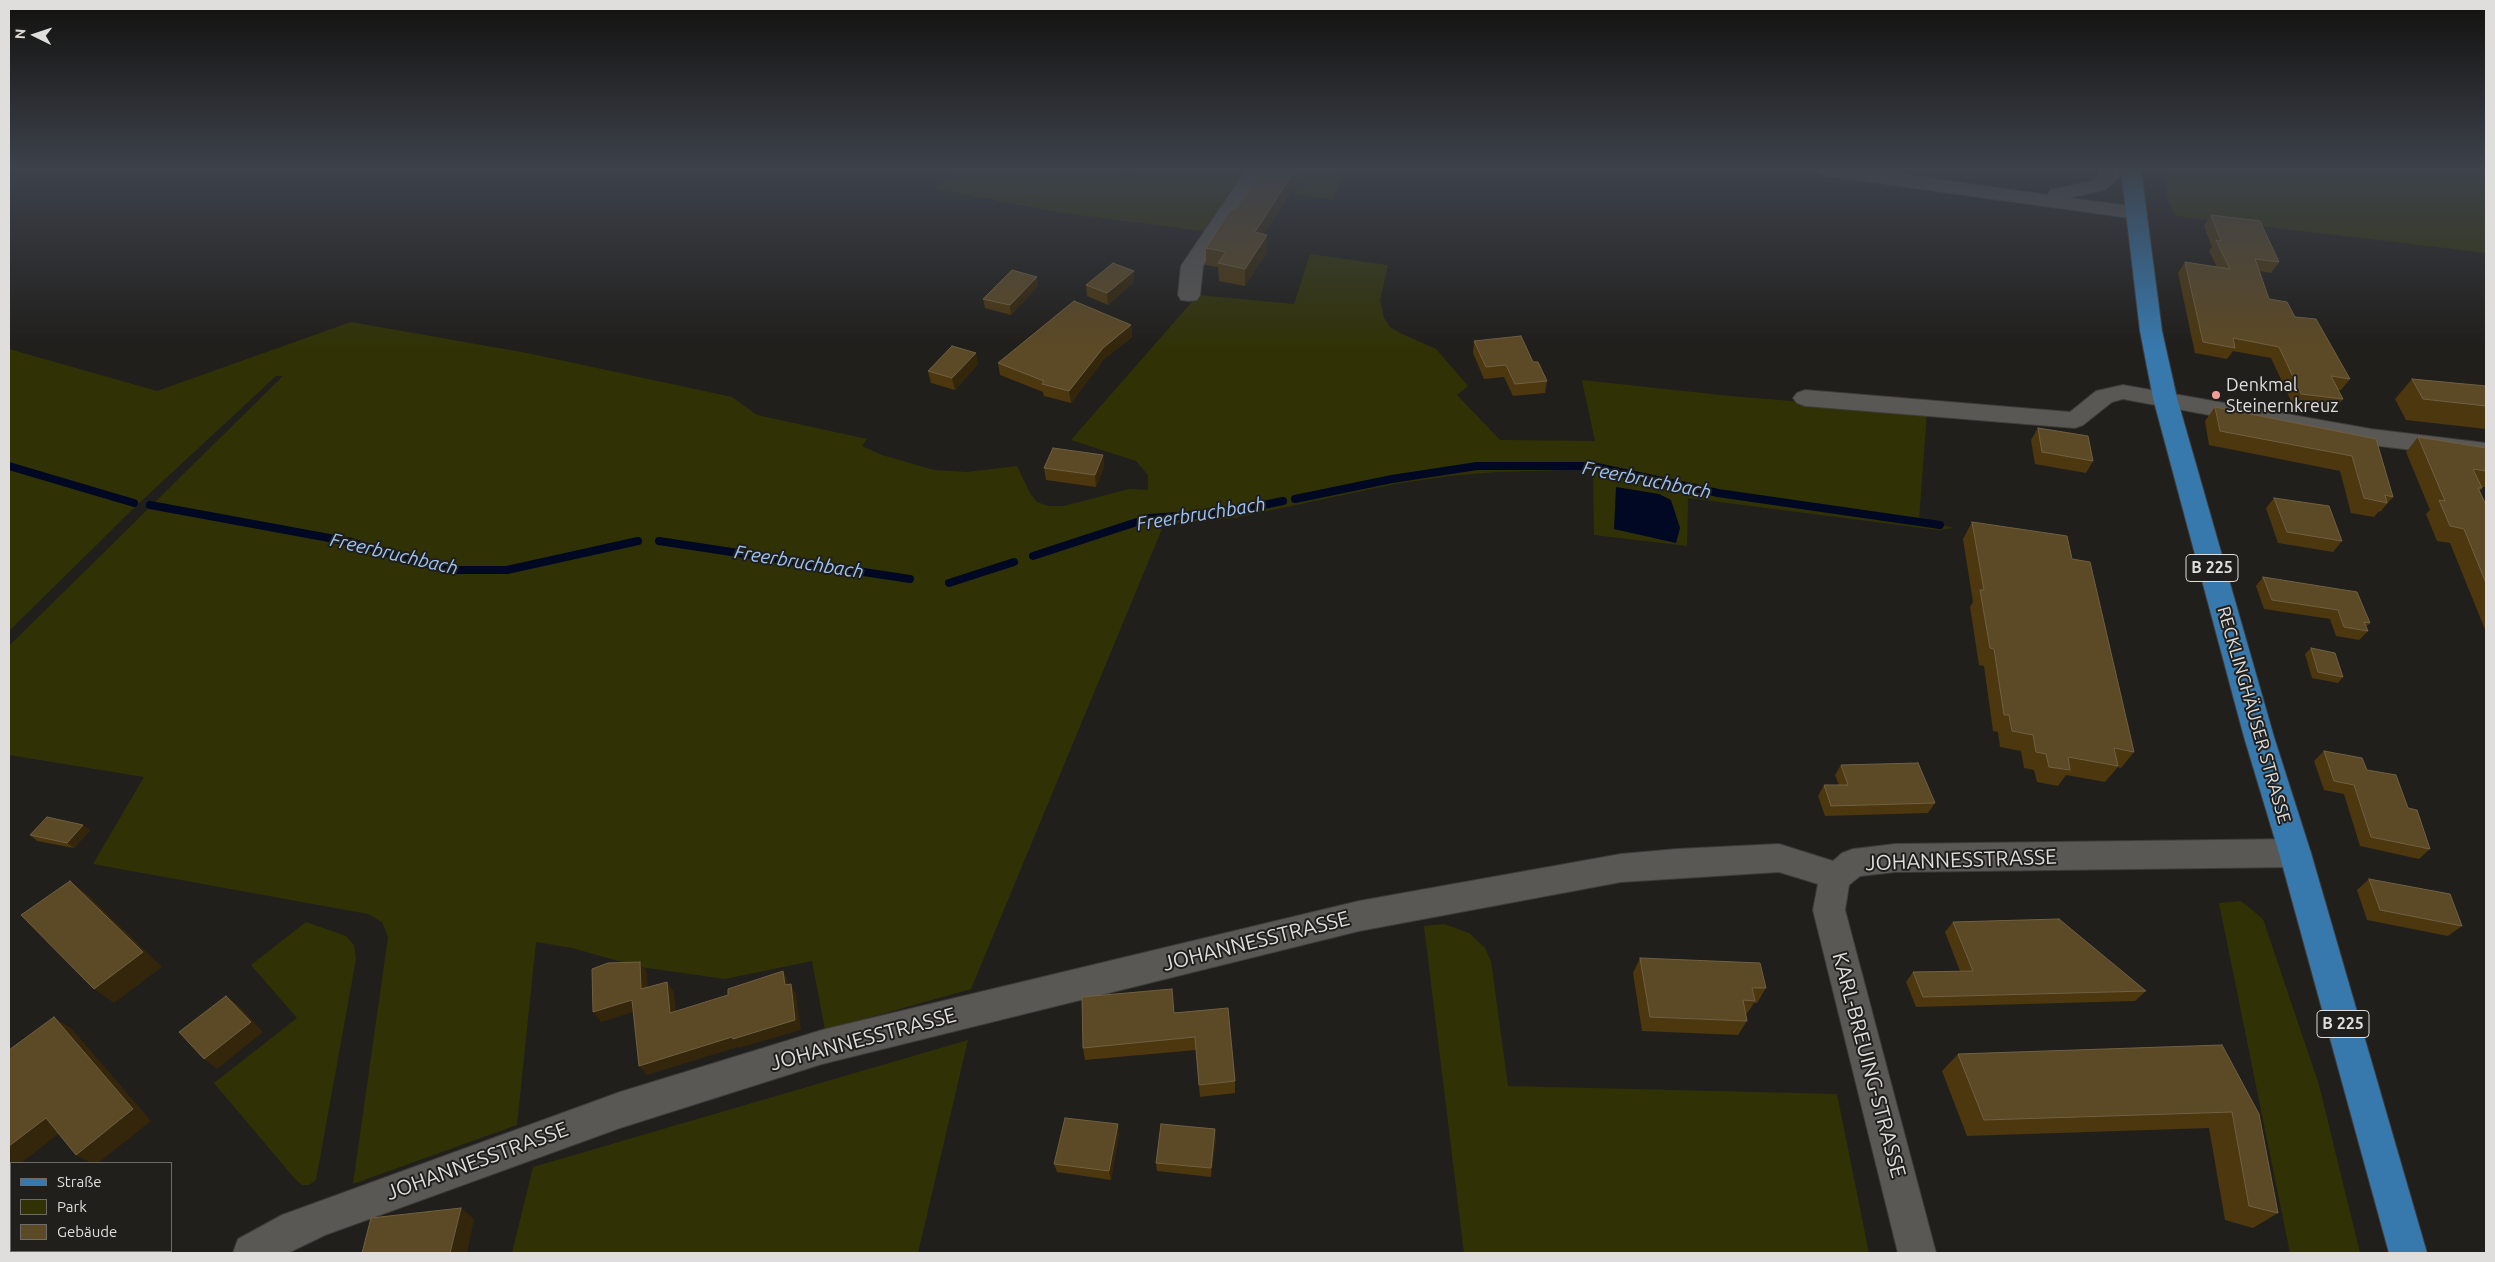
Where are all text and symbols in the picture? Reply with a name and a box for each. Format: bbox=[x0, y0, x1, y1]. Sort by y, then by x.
north arrow bbox=[10, 10, 60, 60]
text: N bbox=[12, 28, 28, 40]
place label: Denkmal Steinernkreuz bbox=[2226, 374, 2338, 416]
marker: Denkmal Steinernkreuz bbox=[2210, 389, 2222, 401]
water label: Freerbruchbach bbox=[1581, 456, 1713, 504]
water label: Freerbruchbach bbox=[1135, 493, 1267, 535]
water label: Freerbruchbach bbox=[328, 528, 460, 580]
water label: Freerbruchbach bbox=[733, 541, 865, 583]
road number: B 225 bbox=[2186, 554, 2238, 582]
street label: RECKLINGHÄUSER STRASSE bbox=[2213, 604, 2295, 826]
street label: JOHANNESSTRASSE bbox=[1865, 844, 2057, 876]
street label: JOHANNESSTRASSE bbox=[1160, 906, 1352, 976]
street label: KARL-BREUING-STRASSE bbox=[1827, 949, 1911, 1181]
street label: JOHANNESSTRASSE bbox=[767, 1002, 959, 1076]
road number: B 225 bbox=[2317, 1011, 2369, 1038]
street label: JOHANNESSTRASSE bbox=[383, 1116, 571, 1206]
legend bbox=[10, 1162, 172, 1252]
text: Straße bbox=[57, 1173, 101, 1190]
text: Park bbox=[57, 1198, 87, 1215]
text: Gebäude bbox=[57, 1223, 117, 1240]

